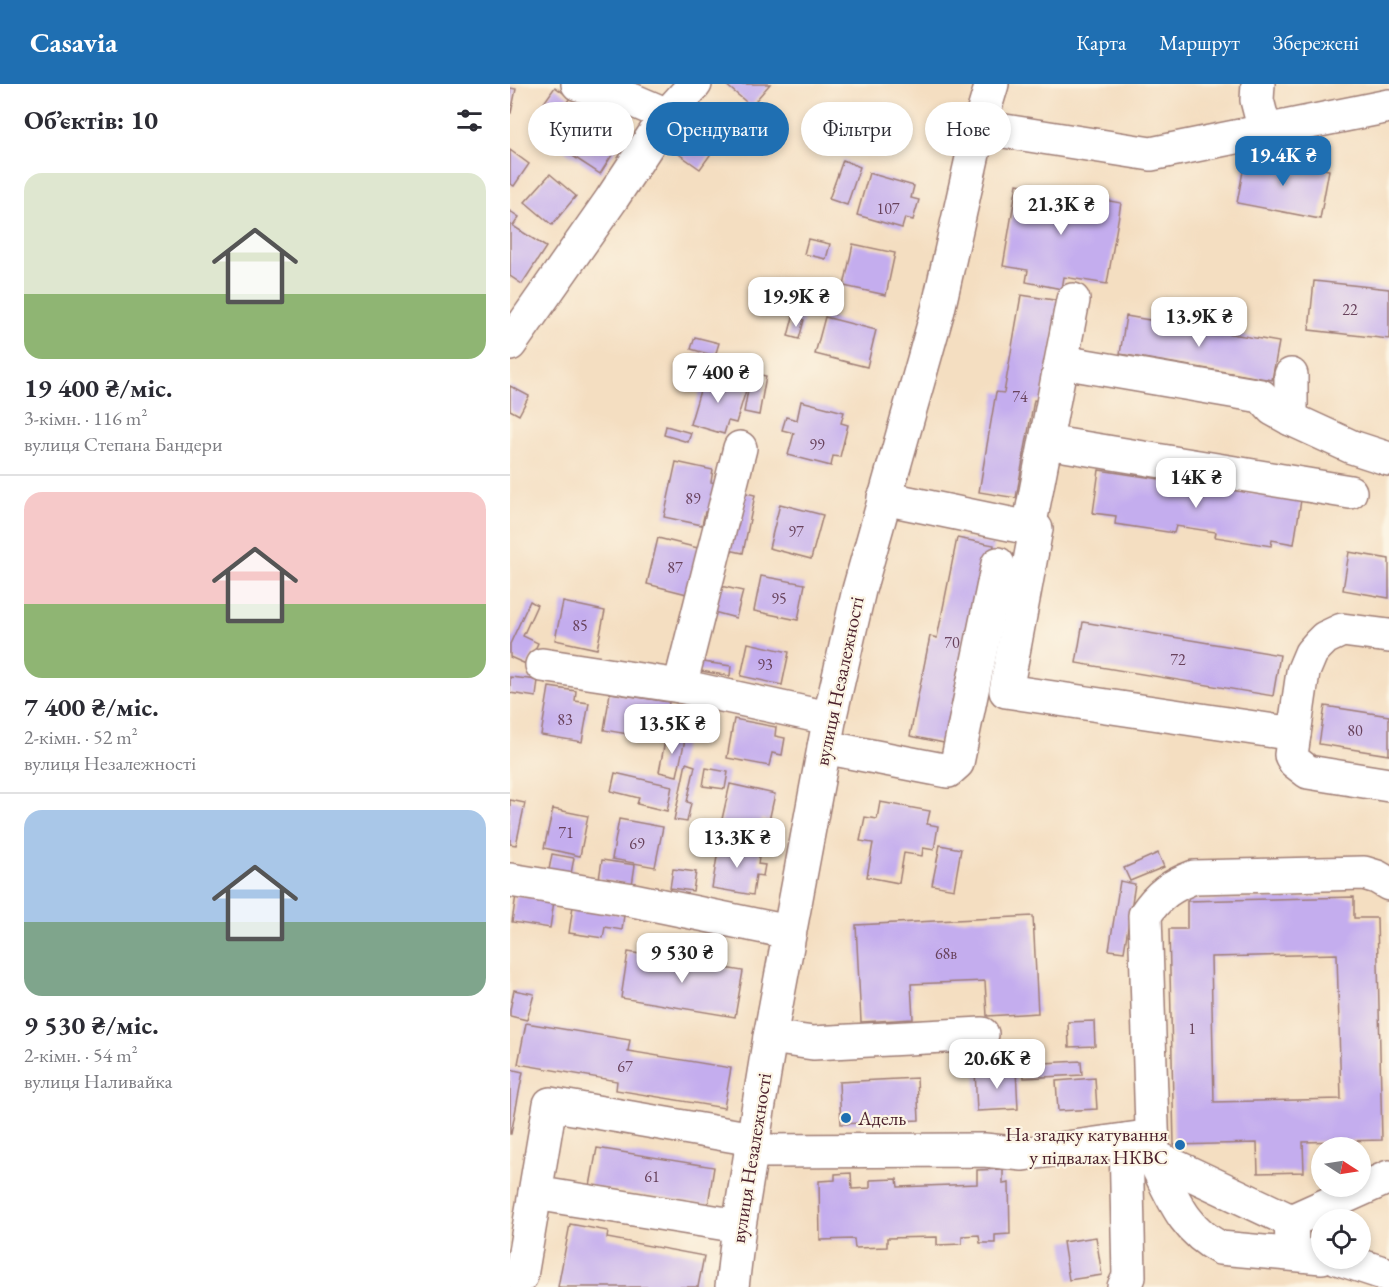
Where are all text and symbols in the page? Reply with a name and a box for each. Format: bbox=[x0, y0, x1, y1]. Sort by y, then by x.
text: Casavia bbox=[30, 24, 118, 60]
text: Карта bbox=[1076, 29, 1126, 56]
text: Маршрут bbox=[1159, 29, 1240, 56]
text: Збережені bbox=[1273, 29, 1359, 56]
chip: Купити bbox=[528, 102, 634, 156]
chip: Орендувати bbox=[646, 102, 789, 156]
chip: Фільтри bbox=[801, 102, 913, 156]
chip: Нове bbox=[925, 102, 1011, 156]
text: Об’єктів: 10 bbox=[24, 103, 158, 137]
icon: filters bbox=[453, 104, 486, 137]
pin: 19.4K ₴ bbox=[1228, 136, 1338, 187]
text: 19.4K ₴ bbox=[1249, 142, 1317, 168]
pin: 21.3K ₴ bbox=[1006, 185, 1116, 236]
text: 21.3K ₴ bbox=[1027, 191, 1095, 217]
house number: 107 bbox=[876, 198, 900, 219]
icon: home bbox=[201, 212, 309, 320]
pin: 19.9K ₴ bbox=[741, 277, 851, 328]
text: 19.9K ₴ bbox=[762, 283, 830, 309]
pin: 13.9K ₴ bbox=[1144, 297, 1254, 348]
house number: 22 bbox=[1342, 299, 1358, 320]
text: 13.9K ₴ bbox=[1165, 303, 1233, 329]
pin: 7 400 ₴ bbox=[663, 353, 773, 404]
text: 7 400 ₴ bbox=[687, 359, 749, 385]
text: 19 400 ₴/міс. bbox=[24, 371, 172, 405]
house number: 74 bbox=[1012, 386, 1028, 407]
text: 3-кімн. · 116 m² bbox=[24, 405, 147, 431]
text: вулиця Степана Бандери bbox=[24, 431, 222, 457]
house number: 99 bbox=[809, 434, 825, 455]
pin: 14K ₴ bbox=[1154, 458, 1238, 509]
text: 14K ₴ bbox=[1170, 464, 1222, 490]
house number: 89 bbox=[685, 488, 701, 509]
house number: 97 bbox=[788, 521, 804, 542]
icon: home bbox=[201, 531, 309, 639]
house number: 87 bbox=[667, 557, 683, 578]
house number: 95 bbox=[771, 588, 787, 609]
street label: вулиця Незалежності bbox=[808, 594, 870, 768]
house number: 85 bbox=[572, 615, 588, 636]
house number: 70 bbox=[944, 632, 960, 653]
house number: 72 bbox=[1170, 649, 1186, 670]
house number: 93 bbox=[757, 654, 773, 675]
text: 7 400 ₴/міс. bbox=[24, 690, 159, 724]
pin: 13.5K ₴ bbox=[617, 704, 727, 755]
house number: 83 bbox=[557, 709, 573, 730]
text: 13.5K ₴ bbox=[638, 710, 706, 736]
house number: 80 bbox=[1347, 720, 1363, 741]
text: 2-кімн. · 52 m² bbox=[24, 724, 138, 750]
text: вулиця Незалежності bbox=[24, 750, 196, 776]
pin: 13.3K ₴ bbox=[682, 818, 792, 869]
house number: 71 bbox=[558, 822, 574, 843]
text: 13.3K ₴ bbox=[703, 824, 771, 850]
house number: 69 bbox=[629, 833, 645, 854]
icon: home bbox=[201, 849, 309, 957]
pin: 9 530 ₴ bbox=[627, 933, 737, 984]
text: 9 530 ₴ bbox=[651, 939, 713, 965]
house number: 68в bbox=[935, 943, 957, 964]
text: 9 530 ₴/міс. bbox=[24, 1008, 159, 1042]
house number: 1 bbox=[1188, 1018, 1196, 1039]
pin: 20.6K ₴ bbox=[942, 1039, 1052, 1090]
text: 2-кімн. · 54 m² bbox=[24, 1042, 138, 1068]
text: 20.6K ₴ bbox=[963, 1045, 1031, 1071]
house number: 67 bbox=[617, 1056, 633, 1077]
text: вулиця Наливайка bbox=[24, 1068, 172, 1094]
street label: вулиця Незалежності bbox=[725, 1071, 777, 1245]
place label: Адель bbox=[857, 1105, 906, 1131]
marker: Адель bbox=[839, 1111, 853, 1125]
place label: На згадку катування у підвалах НКВС bbox=[1005, 1121, 1168, 1170]
north arrow bbox=[1311, 1137, 1371, 1197]
map controls bbox=[1311, 1137, 1371, 1269]
marker: На згадку катування у підвалах НКВС bbox=[1173, 1138, 1187, 1152]
house number: 61 bbox=[644, 1166, 660, 1187]
button: locate bbox=[1311, 1209, 1371, 1269]

